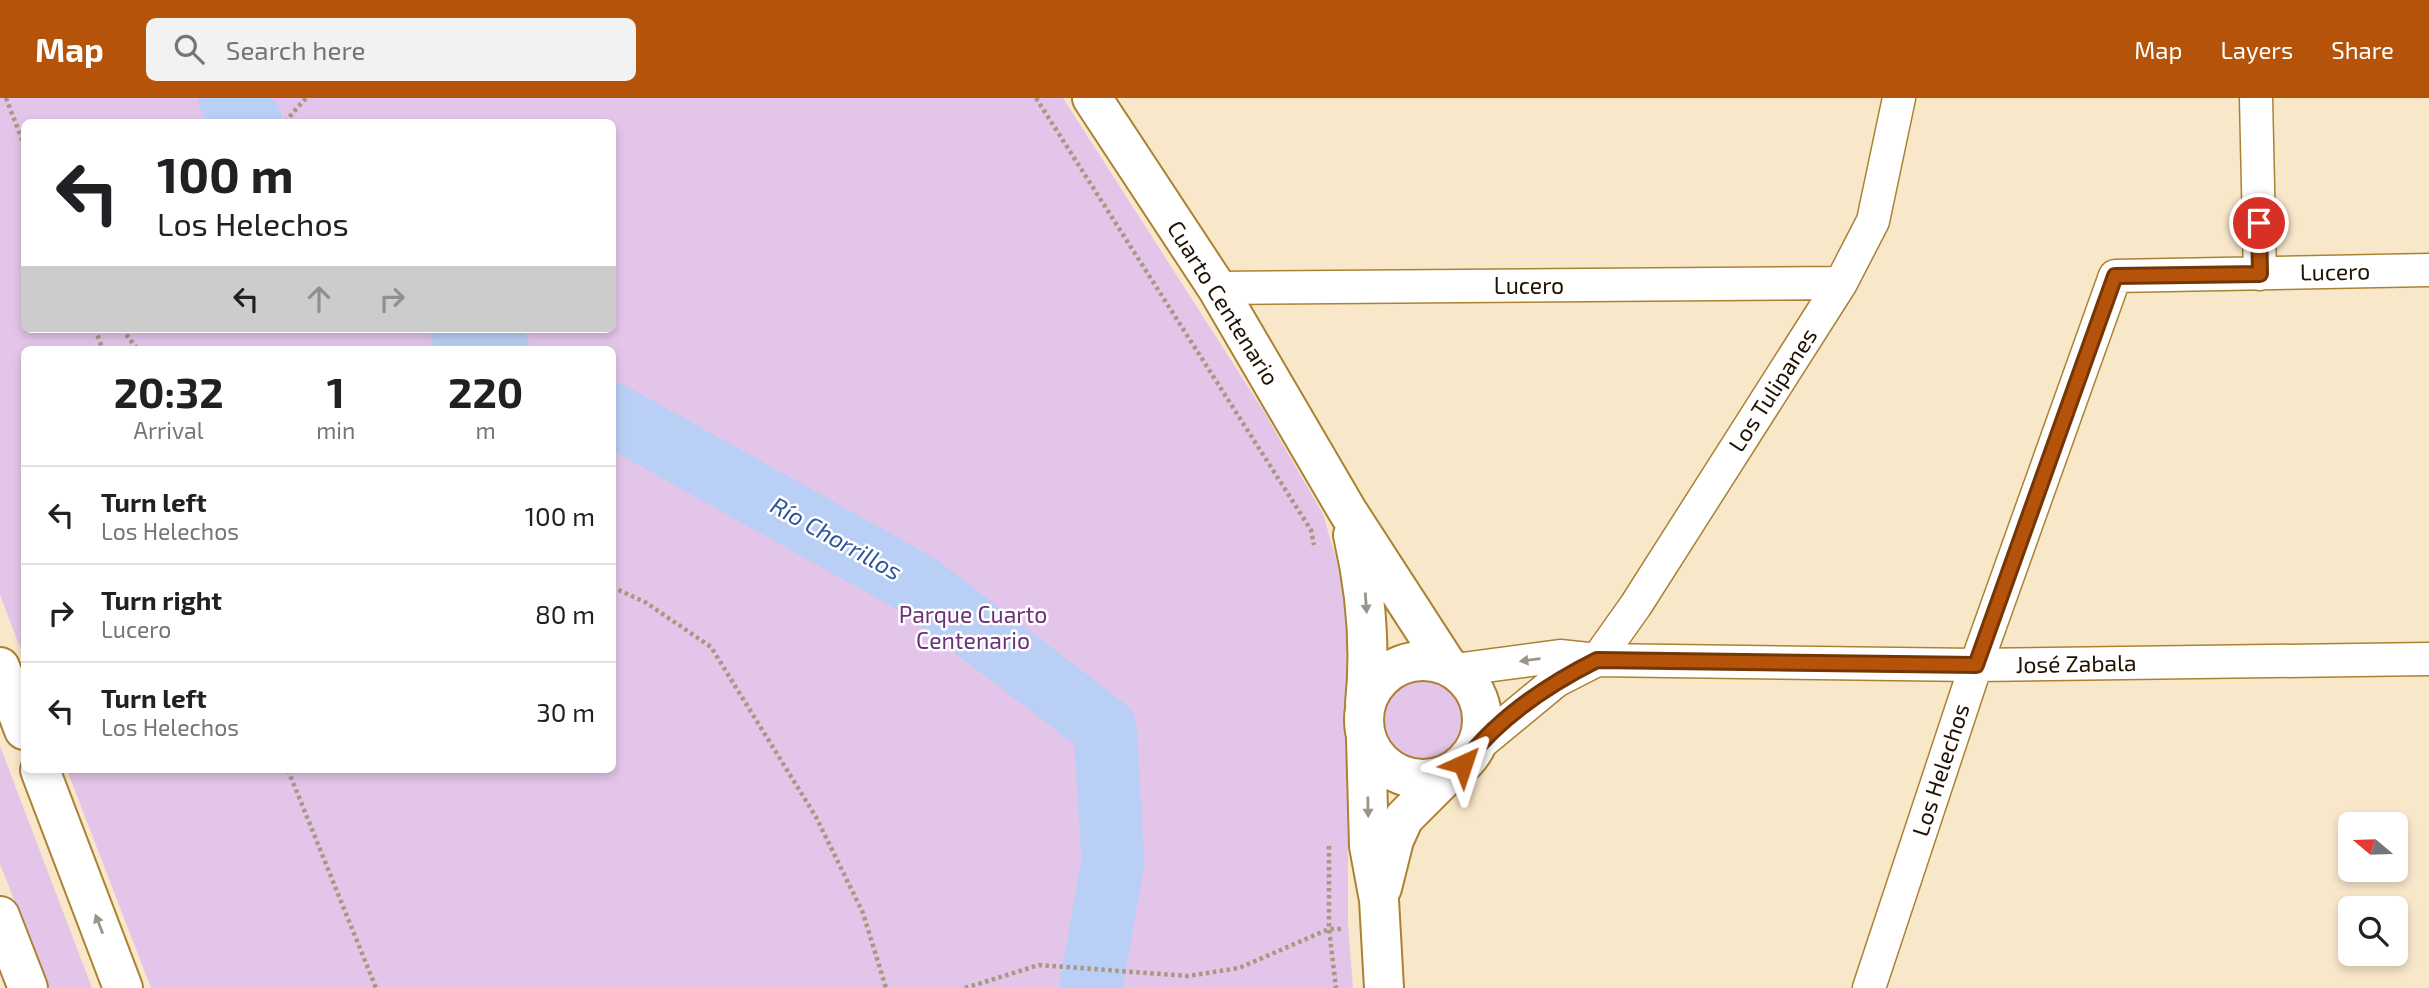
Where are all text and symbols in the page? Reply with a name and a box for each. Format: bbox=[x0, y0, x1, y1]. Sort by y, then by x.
search box bbox=[146, 18, 636, 81]
text: Map bbox=[35, 29, 104, 69]
icon: search bbox=[170, 30, 208, 68]
text: Search here bbox=[226, 34, 365, 65]
text: Map bbox=[2134, 35, 2182, 64]
text: Layers bbox=[2220, 35, 2293, 64]
text: Share bbox=[2331, 35, 2394, 64]
text: 100 m bbox=[157, 144, 294, 203]
icon: left bbox=[42, 147, 133, 238]
pin bbox=[2229, 193, 2289, 253]
text: Los Helechos bbox=[157, 204, 349, 242]
icon: arrive bbox=[2240, 204, 2278, 242]
street label: Cuarto Centenario bbox=[1162, 215, 1286, 390]
street label: Lucero bbox=[2300, 256, 2370, 286]
street label: Lucero bbox=[1494, 271, 1564, 299]
icon: left bbox=[227, 280, 265, 318]
icon: ahead bbox=[300, 280, 338, 318]
icon: right bbox=[373, 280, 411, 318]
street label: Los Tulipanes bbox=[1722, 323, 1822, 456]
text: 20:32 bbox=[114, 366, 224, 416]
text: 1 bbox=[327, 366, 345, 416]
text: 220 bbox=[448, 366, 523, 416]
text: Arrival bbox=[134, 416, 204, 444]
text: min bbox=[316, 416, 355, 444]
text: m bbox=[476, 416, 496, 444]
text: Turn left bbox=[101, 486, 207, 517]
water label: Río Chorrillos bbox=[766, 490, 907, 586]
icon: left bbox=[42, 496, 80, 534]
text: 100 m bbox=[525, 500, 595, 531]
text: Los Helechos bbox=[101, 517, 239, 545]
text: Turn right bbox=[101, 584, 222, 615]
one-way arrow bbox=[1361, 592, 1372, 614]
icon: right bbox=[42, 594, 80, 632]
text: 80 m bbox=[535, 598, 595, 629]
park label: Parque Cuarto Centenario bbox=[899, 600, 1047, 654]
text: Lucero bbox=[101, 615, 171, 643]
street label: José Zabala bbox=[2015, 648, 2137, 678]
one-way arrow bbox=[1518, 655, 1540, 666]
text: Turn left bbox=[101, 682, 207, 713]
icon: left bbox=[42, 692, 80, 730]
text: 30 m bbox=[536, 696, 595, 727]
street label: Los Helechos bbox=[1905, 700, 1975, 840]
text: Los Helechos bbox=[101, 713, 239, 741]
position arrow bbox=[1426, 727, 1500, 801]
one-way arrow bbox=[1362, 797, 1374, 819]
north arrow bbox=[2338, 812, 2408, 882]
map controls bbox=[2338, 812, 2408, 966]
button: search bbox=[2338, 896, 2408, 966]
one-way arrow bbox=[93, 914, 104, 935]

